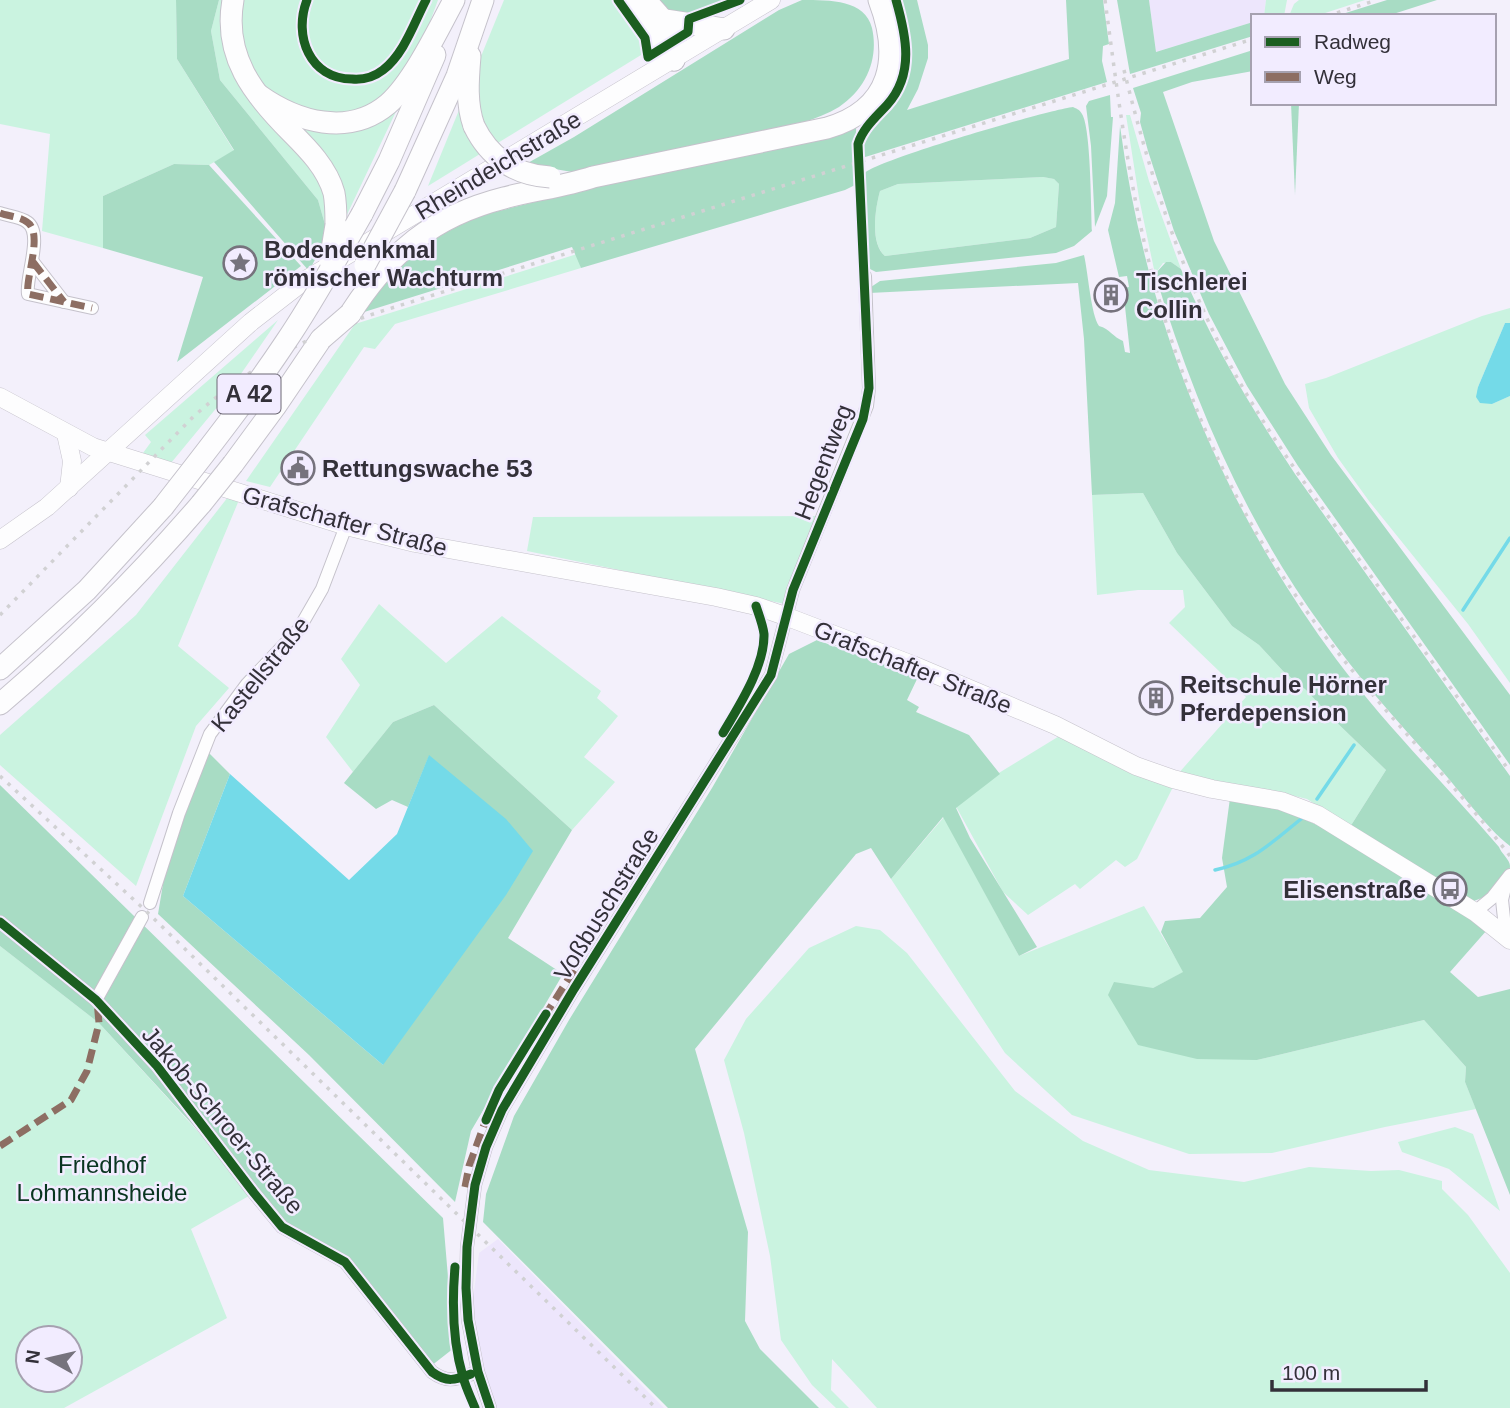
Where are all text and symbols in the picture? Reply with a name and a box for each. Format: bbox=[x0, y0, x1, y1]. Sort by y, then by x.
legend bbox=[1251, 14, 1496, 105]
text: Radweg bbox=[1314, 30, 1391, 53]
text: Weg bbox=[1314, 65, 1357, 88]
street label: Rheindeichstraße bbox=[410, 105, 586, 225]
place label: Bodendenkmal römischer Wachturm bbox=[264, 236, 503, 291]
place icon: Bodendenkmal römischer Wachturm bbox=[221, 244, 259, 282]
place label: Tischlerei Collin bbox=[1136, 268, 1248, 323]
building icon: Tischlerei Collin bbox=[1092, 276, 1130, 314]
road number: A 42 bbox=[218, 374, 280, 414]
street label: Hegentweg bbox=[789, 400, 857, 524]
public building icon: Rettungswache 53 bbox=[279, 449, 317, 487]
place label: Rettungswache 53 bbox=[322, 455, 533, 482]
street label: Grafschafter Straße bbox=[240, 481, 450, 561]
street label: Kastellstraße bbox=[205, 611, 315, 737]
street label: Grafschafter Straße bbox=[810, 615, 1016, 719]
place label: Reitschule Hörner Pferdepension bbox=[1180, 671, 1387, 726]
building icon: Reitschule Hörner Pferdepension bbox=[1137, 679, 1175, 717]
street label: Voßbuschstraße bbox=[548, 823, 664, 985]
bus stop icon: Elisenstraße bbox=[1431, 870, 1469, 908]
place label: Elisenstraße bbox=[1283, 876, 1426, 903]
street label: Jakob-Schroer-Straße bbox=[137, 1021, 309, 1219]
park label: Friedhof Lohmannsheide bbox=[17, 1151, 187, 1206]
north arrow bbox=[14, 1324, 84, 1394]
text: N bbox=[21, 1348, 44, 1365]
scale bar bbox=[1272, 1348, 1426, 1392]
text: 100 m bbox=[1282, 1361, 1340, 1384]

